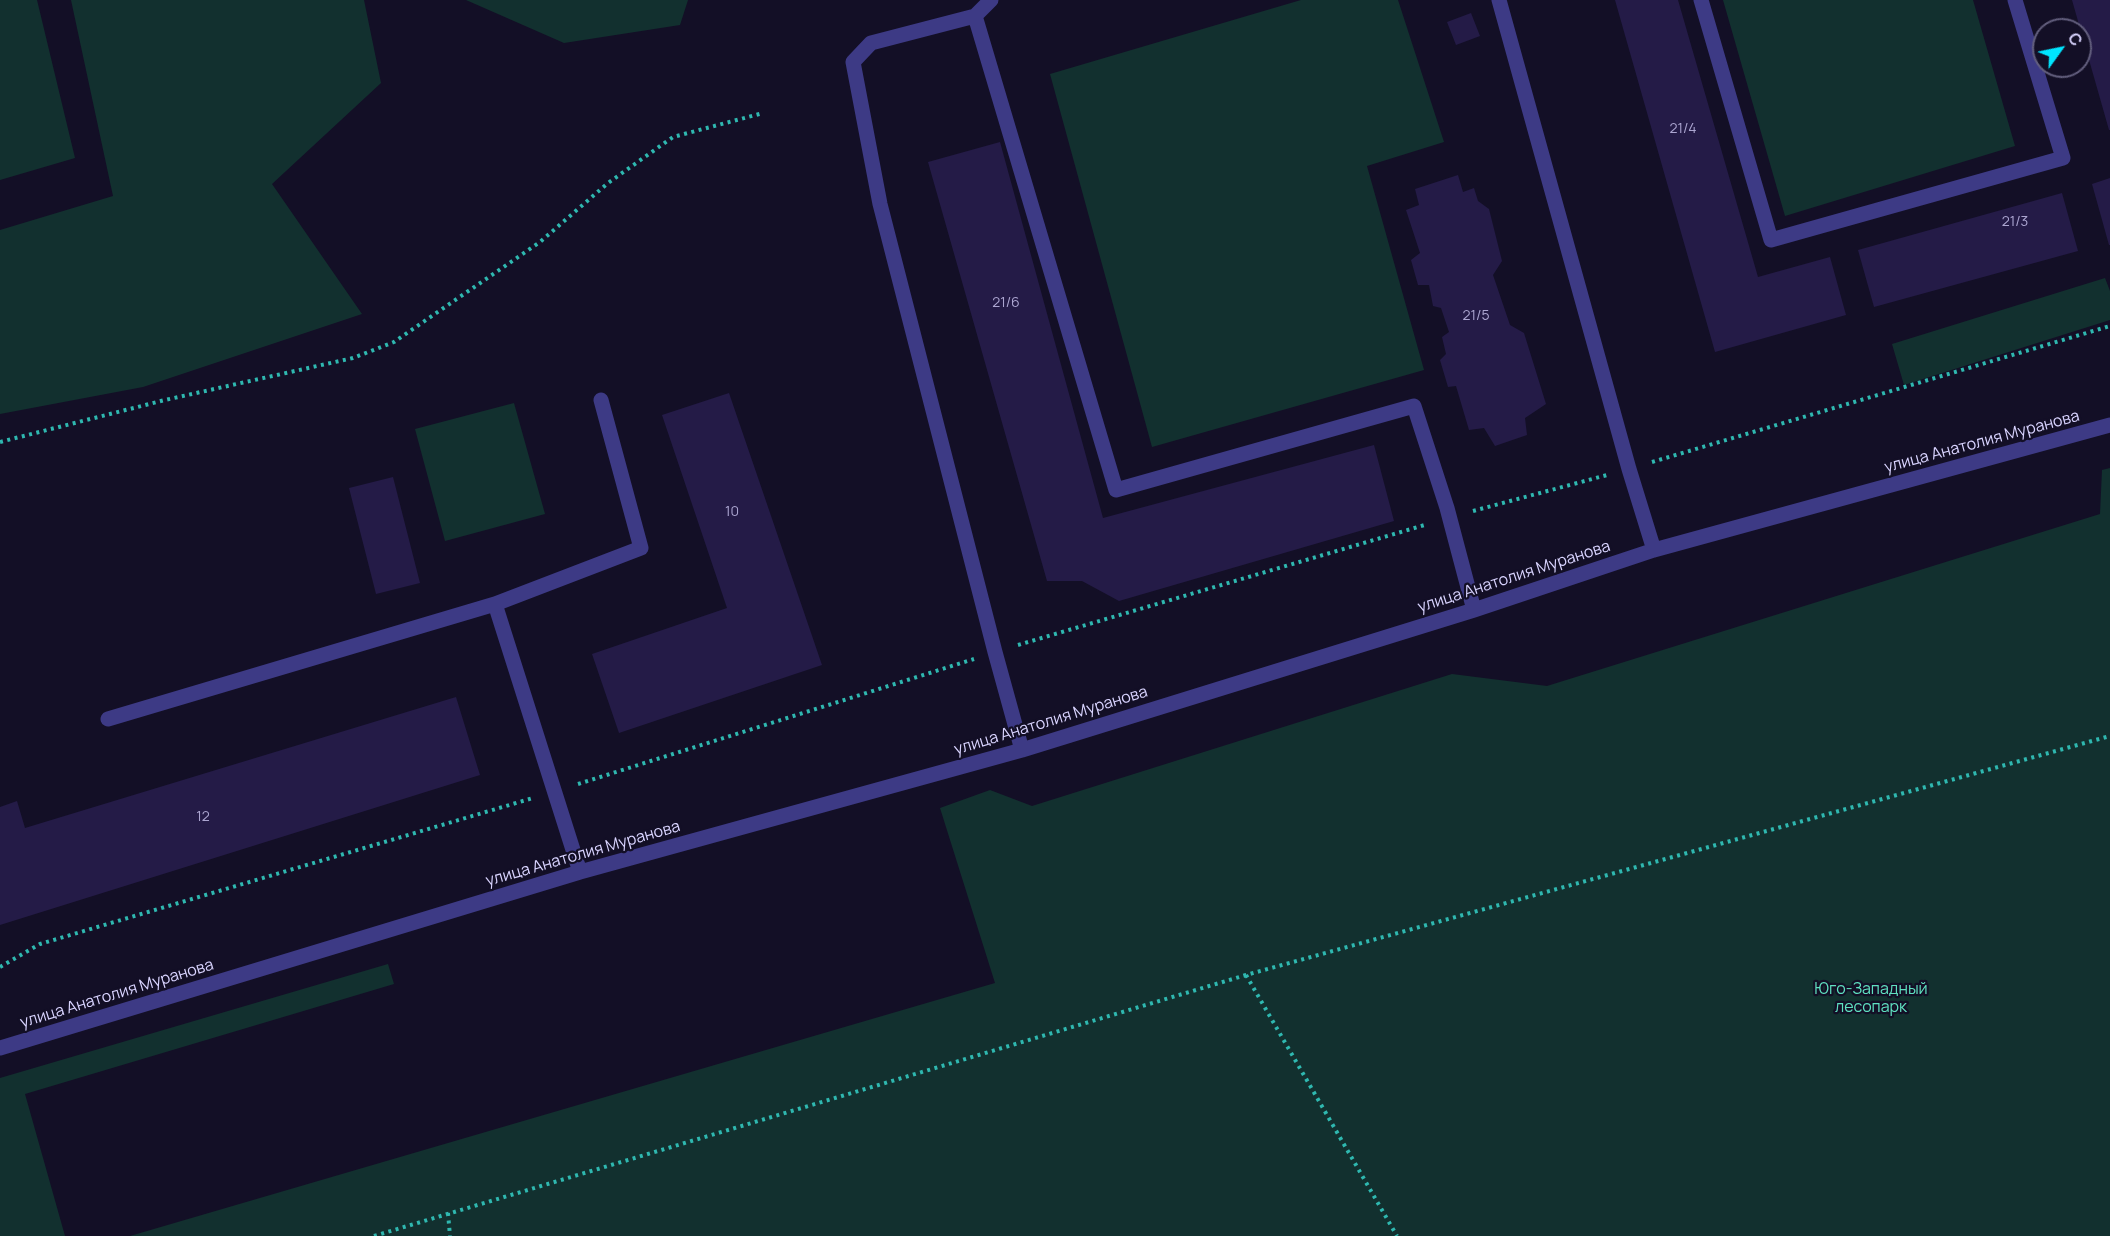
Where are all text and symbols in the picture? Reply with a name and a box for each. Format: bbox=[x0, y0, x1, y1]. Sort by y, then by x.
north arrow bbox=[2032, 18, 2092, 78]
text: С bbox=[2063, 28, 2088, 50]
house number: 21/4 bbox=[1669, 121, 1697, 137]
house number: 21/3 bbox=[2002, 214, 2028, 230]
house number: 21/6 bbox=[992, 295, 1020, 311]
house number: 21/5 bbox=[1463, 308, 1489, 324]
street label: улица Анатолия Муранова bbox=[1882, 407, 2082, 477]
house number: 10 bbox=[725, 504, 739, 520]
street label: улица Анатолия Муранова bbox=[1415, 537, 1613, 617]
street label: улица Анатолия Муранова bbox=[952, 682, 1150, 760]
house number: 12 bbox=[196, 809, 210, 825]
street label: улица Анатолия Муранова bbox=[484, 817, 682, 891]
street label: улица Анатолия Муранова bbox=[18, 955, 216, 1033]
park label: Юго-Западный лесопарк bbox=[1814, 980, 1928, 1018]

